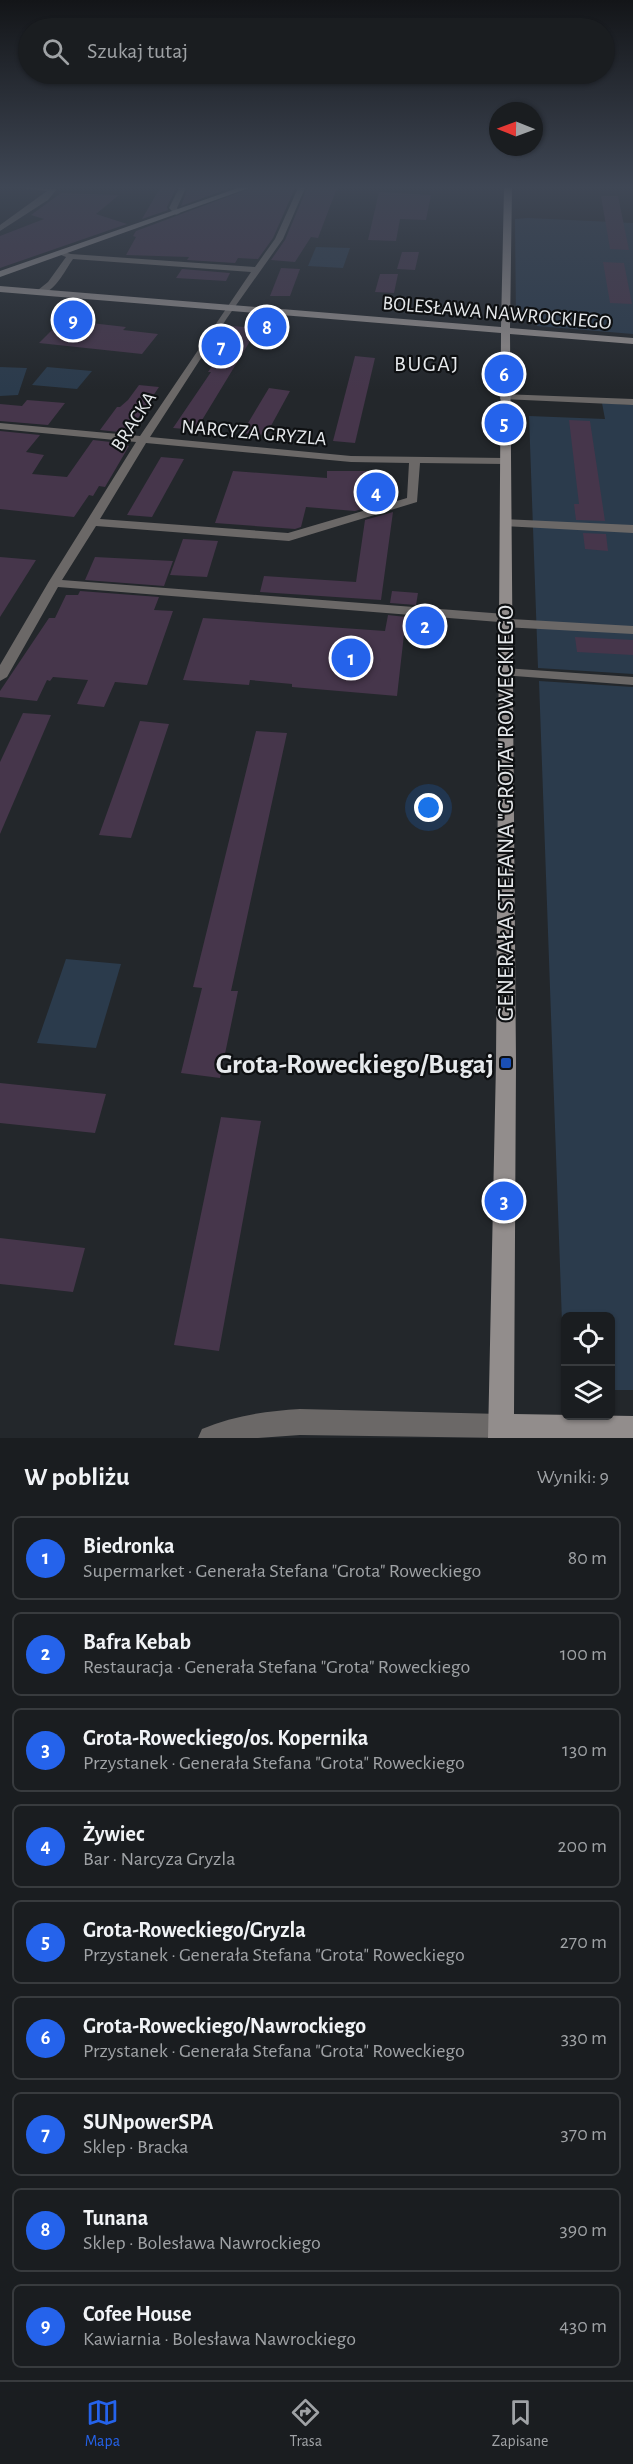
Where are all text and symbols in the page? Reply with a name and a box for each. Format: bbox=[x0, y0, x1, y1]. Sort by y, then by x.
search box bbox=[18, 18, 615, 84]
icon: search bbox=[39, 35, 72, 68]
text: Szukaj tutaj bbox=[87, 40, 188, 62]
north arrow bbox=[489, 102, 543, 156]
street label: BOLESŁAWA NAWROCKIEGO bbox=[382, 293, 612, 333]
pin: 9 bbox=[54, 298, 92, 342]
pin: 8 bbox=[248, 304, 286, 350]
pin: 7 bbox=[202, 324, 240, 368]
pin: 6 bbox=[484, 352, 524, 397]
district label: BUGAJ bbox=[394, 353, 460, 375]
street label: BRACKA bbox=[107, 388, 160, 455]
pin: 5 bbox=[484, 400, 524, 446]
street label: NARCYZA GRYZLA bbox=[180, 417, 328, 449]
pin: 4 bbox=[356, 470, 395, 514]
pin: 2 bbox=[406, 604, 444, 648]
street label: GENERAŁA STEFANA "GROTA" ROWECKIEGO bbox=[494, 605, 518, 1021]
pin: 1 bbox=[332, 636, 370, 680]
your location bbox=[414, 793, 443, 822]
place label: Grota-Roweckiego/Bugaj bbox=[216, 1051, 494, 1079]
marker: Grota-Roweckiego/Bugaj bbox=[499, 1056, 513, 1070]
pin: 3 bbox=[484, 1178, 524, 1224]
map controls bbox=[561, 1312, 615, 1420]
button: locate bbox=[561, 1312, 615, 1366]
button: layers bbox=[561, 1366, 615, 1420]
text: W pobliżu bbox=[24, 1464, 130, 1490]
text: Wyniki: 9 bbox=[537, 1467, 609, 1487]
text: Biedronka bbox=[83, 1535, 175, 1557]
text: 1 bbox=[42, 1548, 49, 1568]
text: 80 m bbox=[568, 1548, 607, 1568]
text: Supermarket · Generała Stefana "Grota" Roweckiego bbox=[83, 1561, 481, 1581]
text: Bafra Kebab bbox=[83, 1631, 191, 1653]
text: 2 bbox=[41, 1644, 50, 1664]
text: 100 m bbox=[560, 1644, 607, 1664]
text: Restauracja · Generała Stefana "Grota" Roweckiego bbox=[83, 1657, 470, 1677]
text: Grota-Roweckiego/os. Kopernika bbox=[83, 1727, 368, 1749]
text: 3 bbox=[41, 1740, 50, 1760]
text: 130 m bbox=[562, 1740, 607, 1760]
text: Przystanek · Generała Stefana "Grota" Roweckiego bbox=[83, 1753, 465, 1773]
text: Żywiec bbox=[83, 1823, 144, 1845]
text: 4 bbox=[40, 1836, 51, 1856]
text: 200 m bbox=[557, 1836, 607, 1856]
text: Bar · Narcyza Gryzla bbox=[83, 1849, 235, 1869]
text: Grota-Roweckiego/Gryzla bbox=[83, 1919, 306, 1941]
text: 5 bbox=[41, 1932, 50, 1952]
text: 270 m bbox=[560, 1932, 607, 1952]
text: Przystanek · Generała Stefana "Grota" Roweckiego bbox=[83, 1945, 465, 1965]
text: Grota-Roweckiego/Nawrockiego bbox=[83, 2015, 366, 2037]
text: 6 bbox=[41, 2028, 50, 2048]
text: 330 m bbox=[561, 2028, 607, 2048]
text: Przystanek · Generała Stefana "Grota" Roweckiego bbox=[83, 2041, 465, 2061]
text: SUNpowerSPA bbox=[83, 2111, 213, 2133]
text: 7 bbox=[41, 2124, 50, 2144]
text: 370 m bbox=[561, 2124, 607, 2144]
text: Sklep · Bracka bbox=[83, 2137, 189, 2157]
text: Tunana bbox=[83, 2207, 148, 2229]
text: 8 bbox=[41, 2220, 50, 2240]
text: 390 m bbox=[560, 2220, 607, 2240]
text: Sklep · Bolesława Nawrockiego bbox=[83, 2233, 321, 2253]
text: Cofee House bbox=[83, 2303, 192, 2325]
text: 9 bbox=[41, 2316, 50, 2336]
text: 430 m bbox=[559, 2316, 607, 2336]
text: Kawiarnia · Bolesława Nawrockiego bbox=[83, 2329, 356, 2349]
tab: Mapa bbox=[85, 2396, 120, 2451]
tab: Trasa bbox=[289, 2396, 322, 2451]
tab: Zapisane bbox=[492, 2396, 548, 2451]

